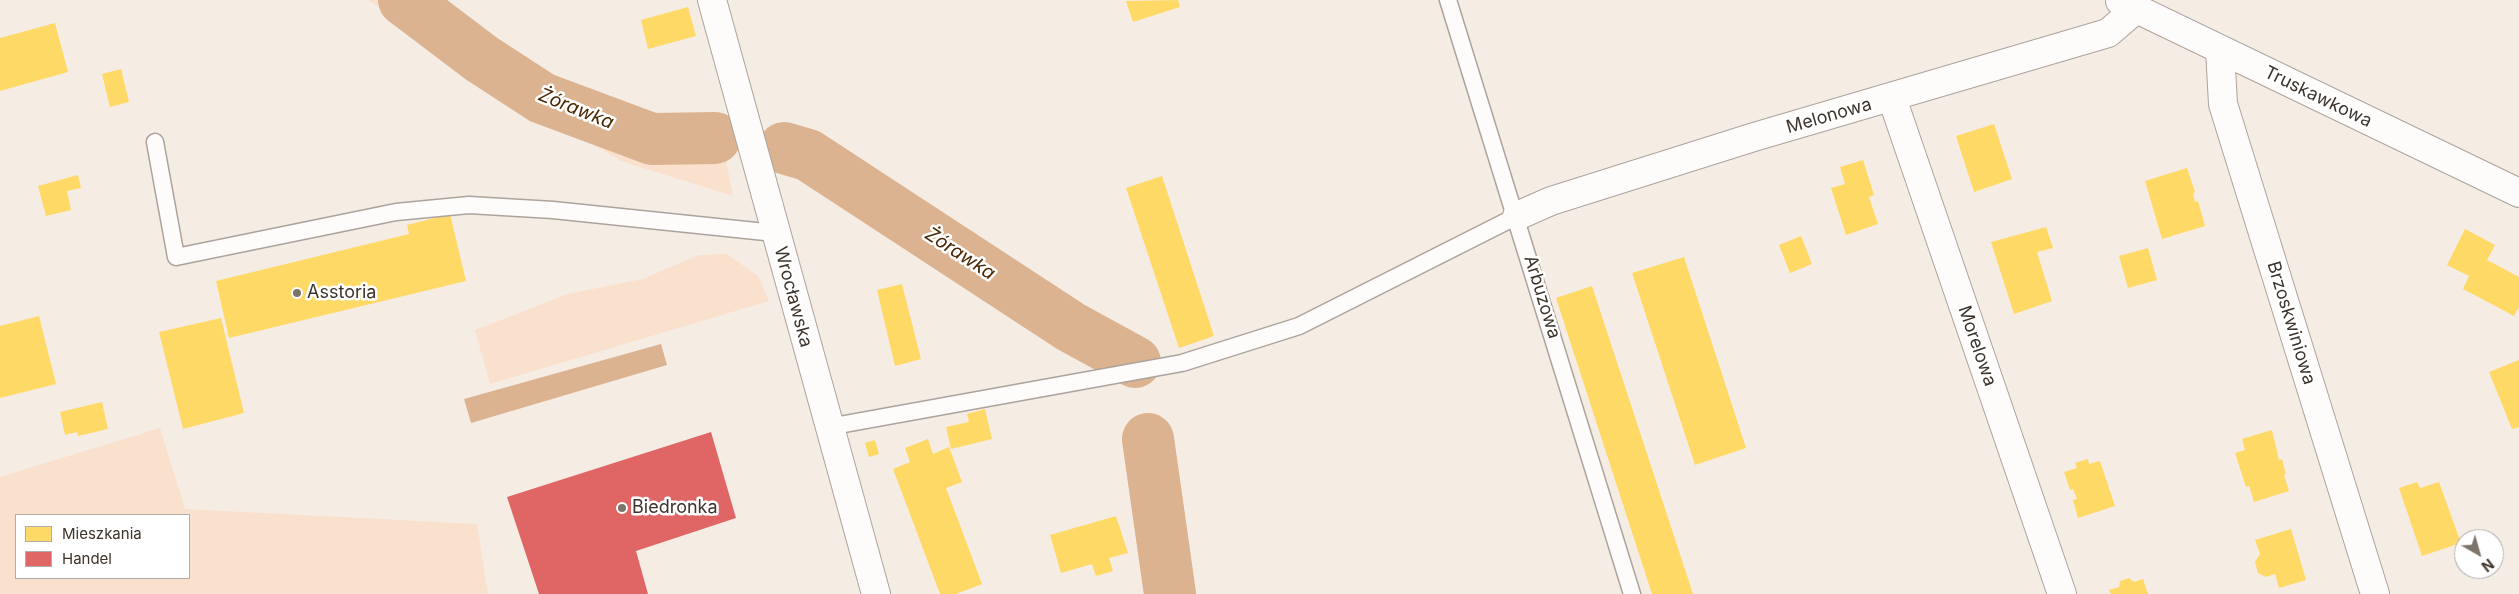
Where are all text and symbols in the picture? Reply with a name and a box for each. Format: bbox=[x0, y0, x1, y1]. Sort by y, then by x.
street label: Truskawkowa bbox=[2261, 62, 2375, 132]
water label: Żórawka bbox=[535, 84, 617, 134]
street label: Melonowa bbox=[1784, 94, 1874, 138]
water label: Żórawka bbox=[921, 223, 999, 285]
street label: Wrocławska bbox=[769, 244, 817, 350]
street label: Arbuzowa bbox=[1519, 253, 1565, 341]
street label: Brzoskwiniowa bbox=[2262, 259, 2320, 387]
place label: Asstoria bbox=[307, 282, 376, 304]
marker: Asstoria bbox=[291, 287, 303, 299]
street label: Morelowa bbox=[1953, 303, 2001, 389]
place label: Biedronka bbox=[632, 497, 718, 519]
marker: Biedronka bbox=[616, 502, 628, 514]
legend bbox=[15, 514, 190, 579]
text: Mieszkania bbox=[62, 524, 142, 543]
north arrow bbox=[2454, 529, 2504, 579]
text: Handel bbox=[62, 549, 112, 568]
text: N bbox=[2478, 555, 2497, 575]

